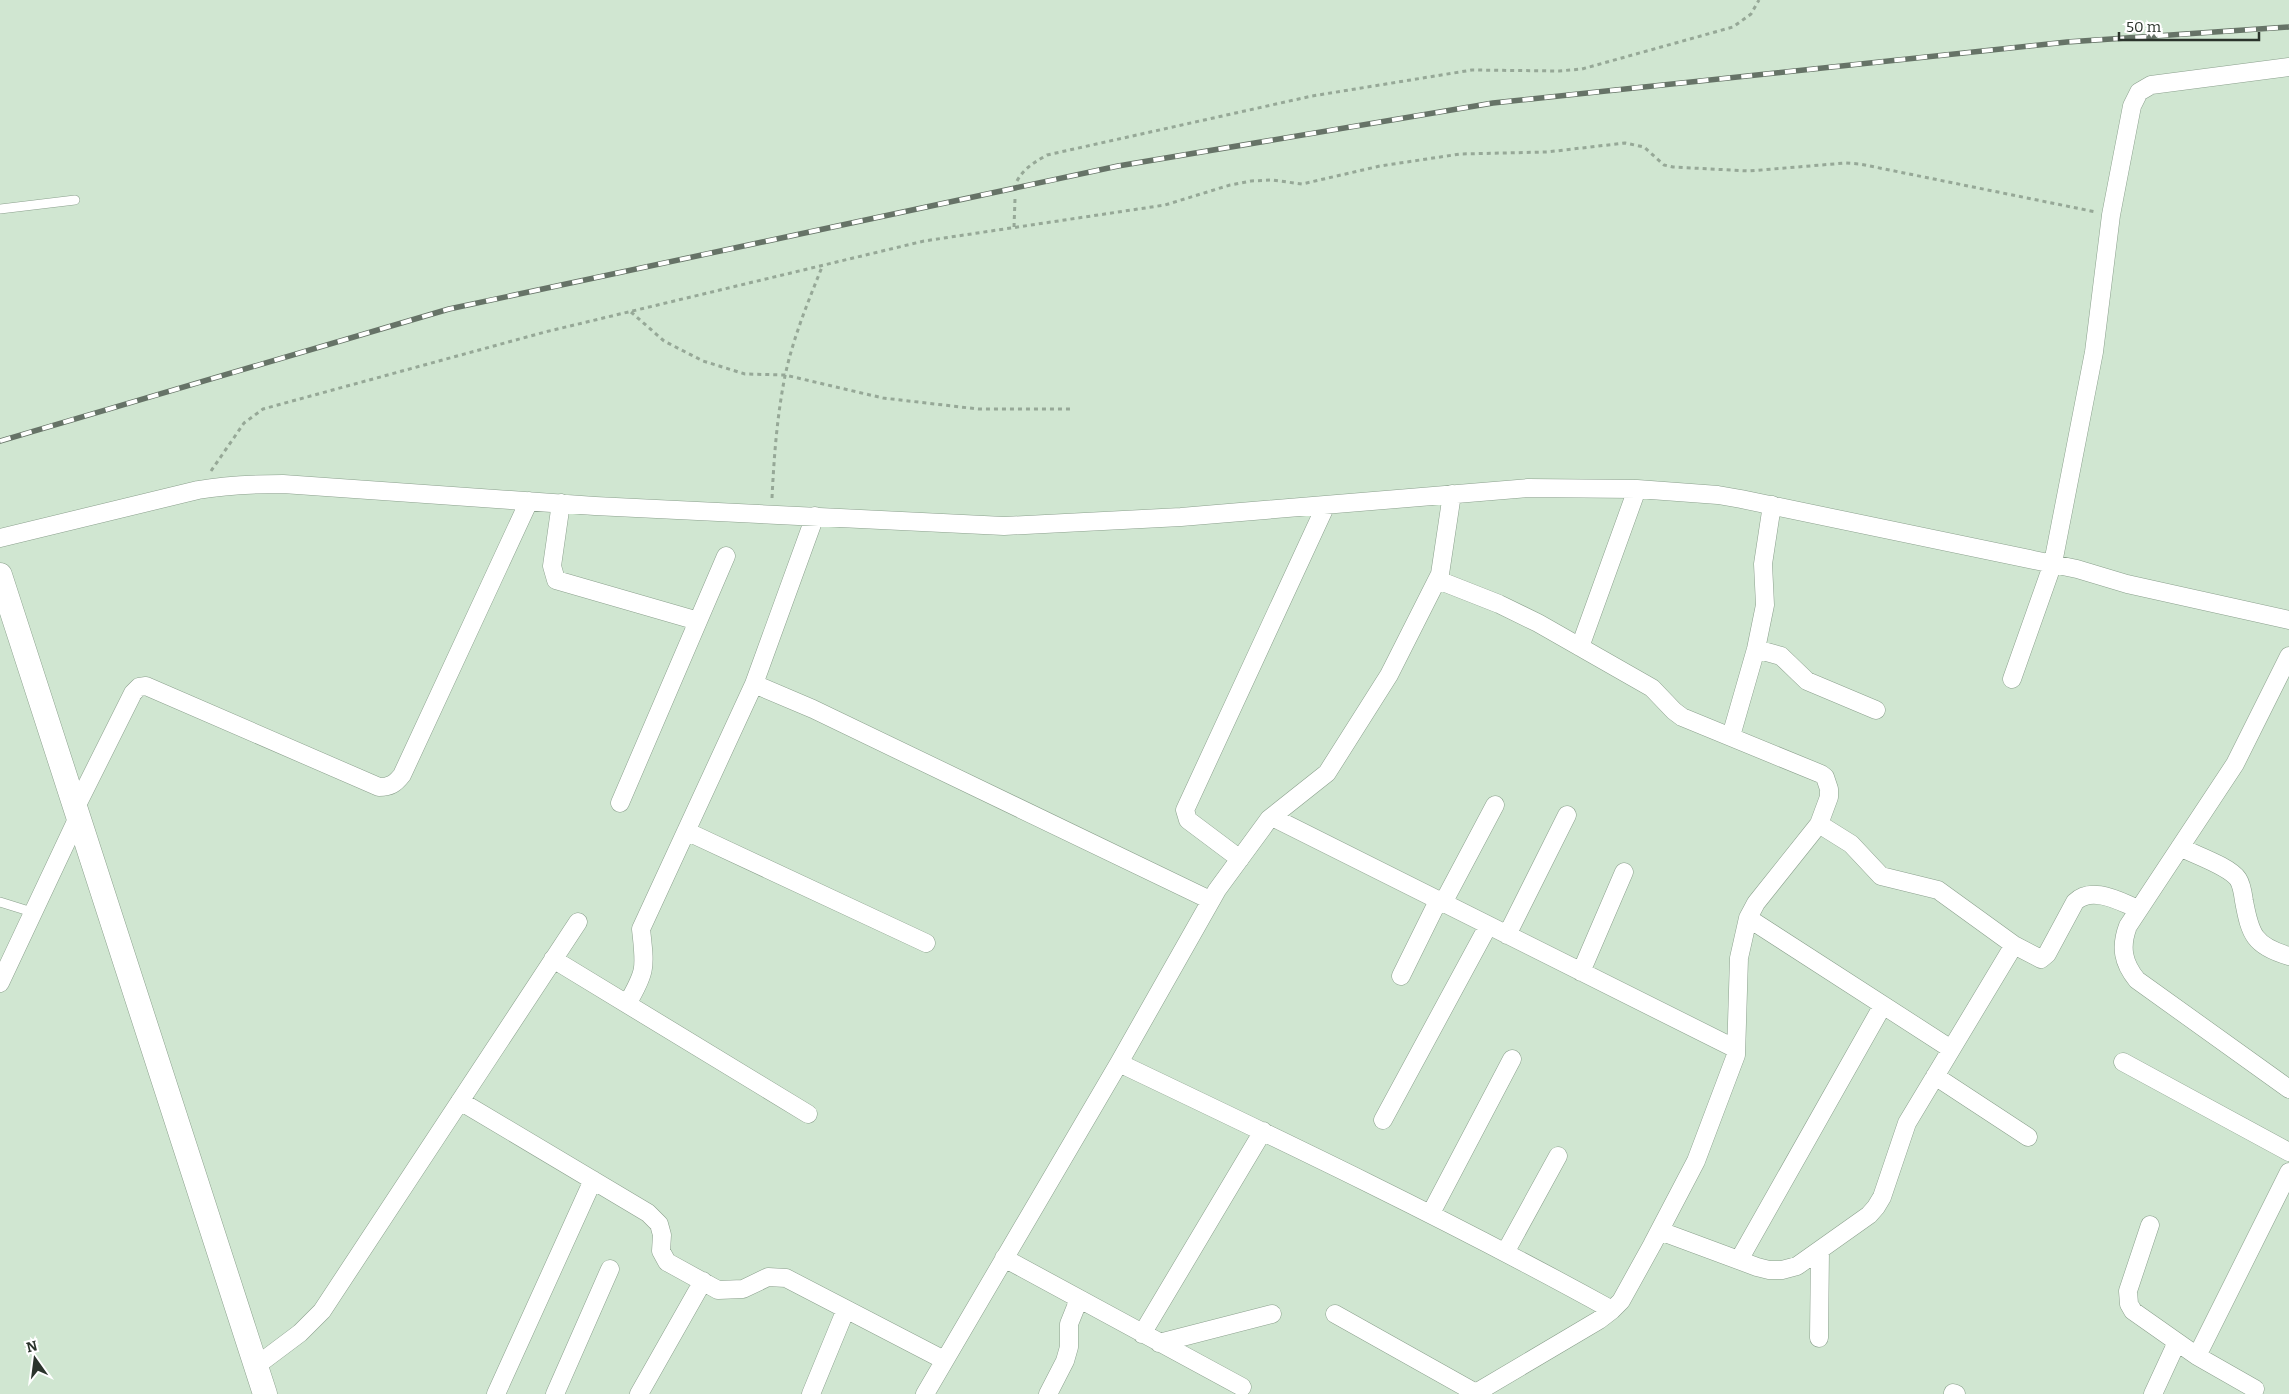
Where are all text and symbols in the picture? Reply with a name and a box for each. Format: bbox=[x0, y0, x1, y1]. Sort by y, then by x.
scale bar bbox=[2119, 10, 2259, 42]
text: 50 m bbox=[2126, 18, 2162, 36]
north arrow bbox=[10, 1334, 60, 1384]
text: N bbox=[25, 1337, 39, 1356]

